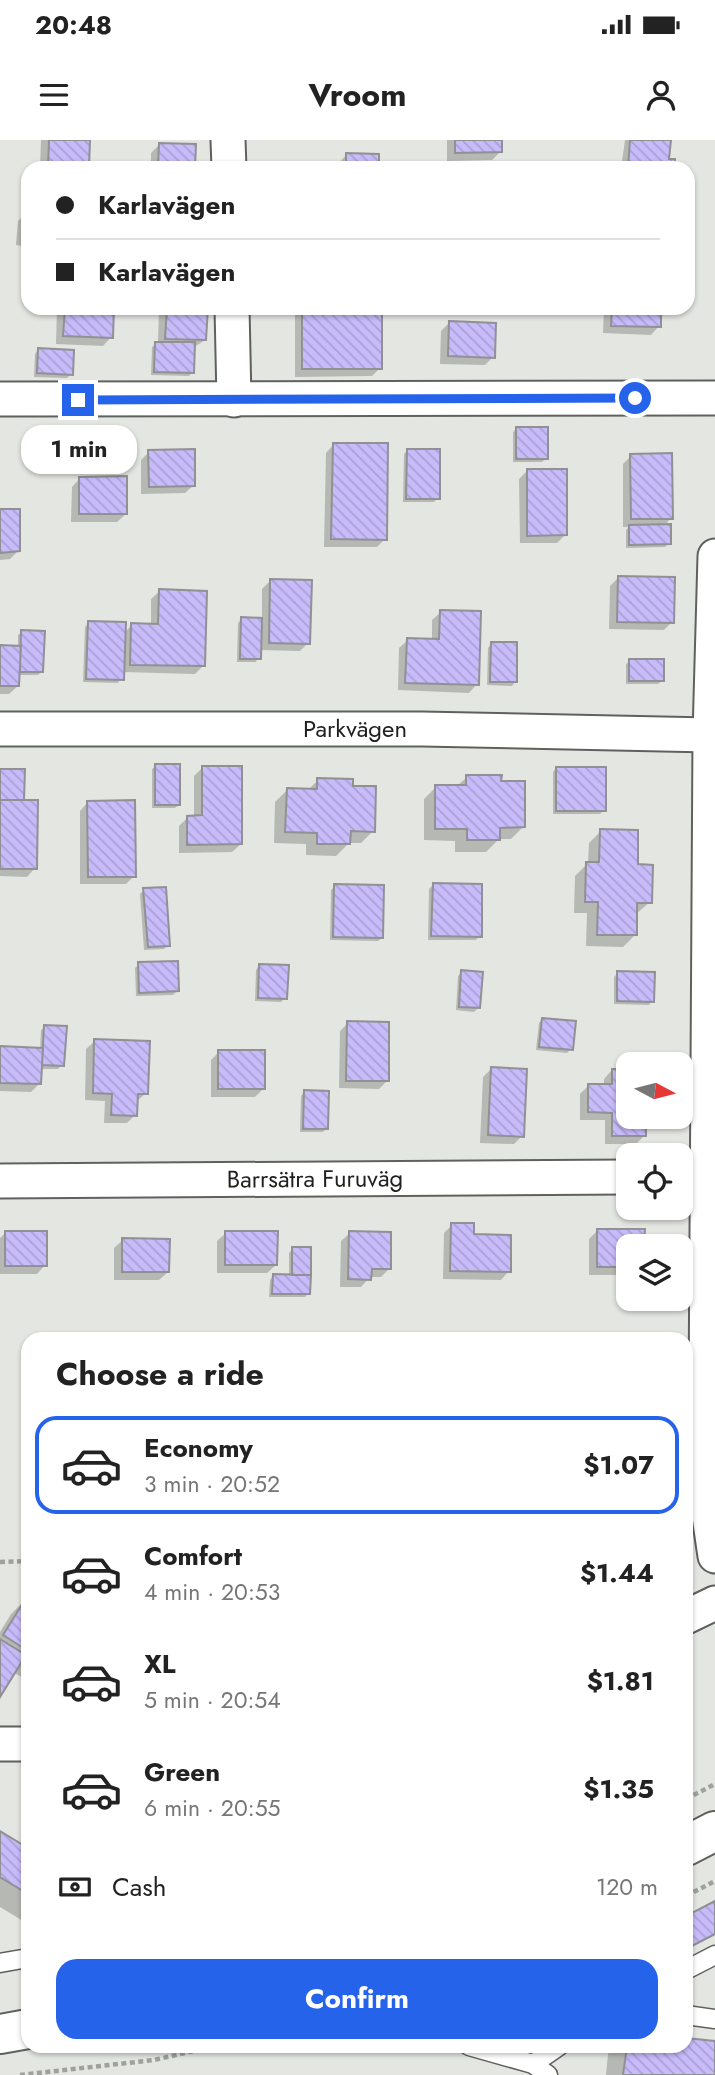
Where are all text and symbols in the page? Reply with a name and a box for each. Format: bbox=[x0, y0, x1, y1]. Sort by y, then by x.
text: 20:48 bbox=[35, 6, 112, 44]
text: Vroom bbox=[309, 72, 406, 118]
icon: menu bbox=[35, 76, 73, 114]
icon: person bbox=[642, 76, 680, 114]
text: Karlavägen bbox=[98, 186, 235, 224]
text: Karlavägen bbox=[98, 253, 235, 291]
route start bbox=[619, 382, 651, 414]
route end bbox=[62, 384, 94, 416]
callout: 1 min bbox=[20, 424, 136, 474]
text: 1 min bbox=[50, 432, 108, 466]
street label: Parkvägen bbox=[303, 711, 407, 746]
north arrow bbox=[616, 1052, 693, 1129]
map controls bbox=[616, 1052, 693, 1311]
button: locate bbox=[616, 1143, 693, 1220]
street label: Barrsätra Furuväg bbox=[227, 1160, 403, 1197]
button: layers bbox=[616, 1234, 693, 1311]
text: Choose a ride bbox=[56, 1351, 264, 1397]
text: Economy bbox=[144, 1429, 253, 1467]
icon: car bbox=[60, 1434, 123, 1497]
text: $1.07 bbox=[583, 1446, 654, 1484]
text: 3 min · 20:52 bbox=[144, 1467, 280, 1501]
text: Comfort bbox=[144, 1537, 242, 1575]
icon: car bbox=[60, 1542, 123, 1605]
text: $1.44 bbox=[580, 1554, 654, 1592]
text: 4 min · 20:53 bbox=[144, 1575, 280, 1609]
text: XL bbox=[144, 1645, 176, 1683]
icon: car bbox=[60, 1650, 123, 1713]
text: $1.81 bbox=[587, 1662, 654, 1700]
text: 5 min · 20:54 bbox=[144, 1683, 281, 1717]
text: Green bbox=[144, 1753, 220, 1791]
icon: car bbox=[60, 1758, 123, 1821]
text: $1.35 bbox=[583, 1770, 654, 1808]
text: 6 min · 20:55 bbox=[144, 1791, 281, 1825]
icon: cash bbox=[56, 1868, 94, 1906]
text: Cash bbox=[112, 1868, 166, 1906]
text: 120 m bbox=[596, 1870, 658, 1904]
button: Confirm bbox=[56, 1959, 658, 2039]

